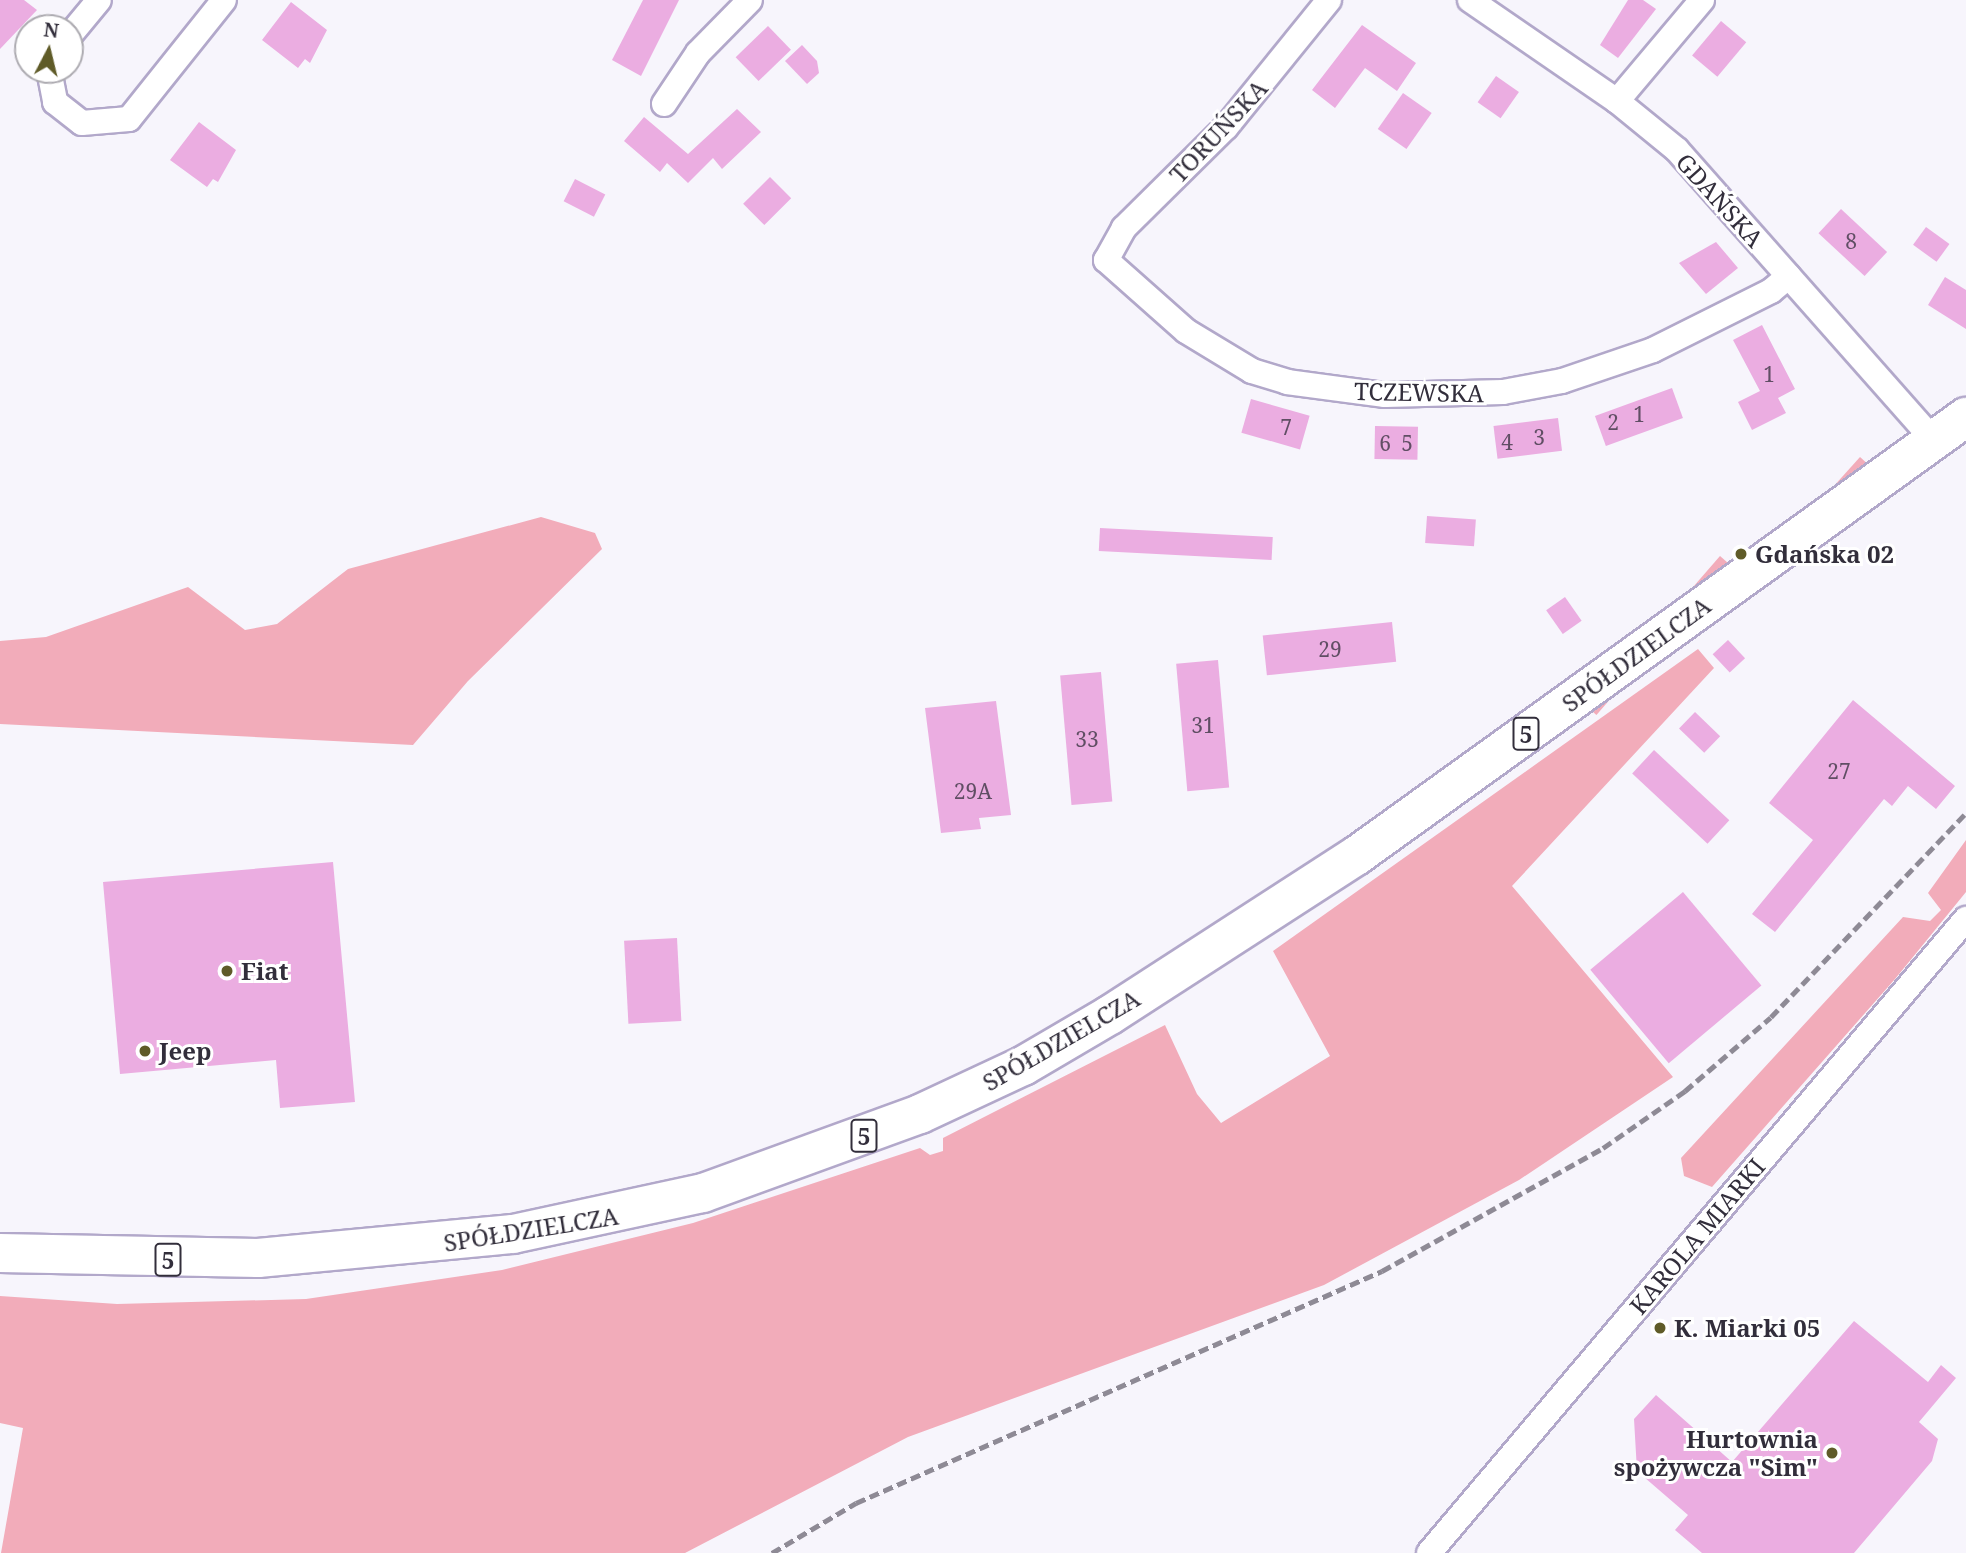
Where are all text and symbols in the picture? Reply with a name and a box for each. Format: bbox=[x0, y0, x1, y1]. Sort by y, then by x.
north arrow bbox=[14, 14, 84, 84]
text: N bbox=[42, 16, 60, 44]
street label: TORUŃSKA bbox=[1163, 74, 1273, 188]
street label: GDAŃSKA bbox=[1670, 147, 1770, 253]
house number: 8 bbox=[1845, 228, 1857, 254]
house number: 1 bbox=[1763, 361, 1775, 387]
street label: TCZEWSKA bbox=[1354, 376, 1484, 408]
house number: 1 bbox=[1633, 401, 1645, 427]
house number: 2 bbox=[1607, 409, 1619, 435]
house number: 7 bbox=[1280, 414, 1292, 440]
house number: 3 bbox=[1533, 424, 1545, 450]
house number: 4 bbox=[1501, 429, 1513, 455]
house number: 6 bbox=[1379, 430, 1391, 456]
house number: 5 bbox=[1401, 430, 1413, 456]
place label: Gdańska 02 bbox=[1755, 540, 1894, 568]
marker: Gdańska 02 bbox=[1733, 546, 1749, 562]
street label: SPÓŁDZIELCZA bbox=[1556, 590, 1716, 718]
house number: 29 bbox=[1318, 636, 1342, 662]
house number: 31 bbox=[1191, 712, 1215, 738]
road number: 5 bbox=[1512, 714, 1540, 754]
house number: 33 bbox=[1075, 726, 1099, 752]
house number: 27 bbox=[1827, 758, 1851, 784]
house number: 29A bbox=[954, 778, 992, 804]
place label: Fiat bbox=[241, 957, 288, 985]
marker: Fiat bbox=[219, 963, 235, 979]
street label: SPÓŁDZIELCZA bbox=[977, 983, 1145, 1097]
place label: Jeep bbox=[159, 1037, 211, 1065]
marker: Jeep bbox=[137, 1043, 153, 1059]
road number: 5 bbox=[850, 1116, 878, 1156]
street label: KAROLA MIARKI bbox=[1623, 1152, 1771, 1320]
street label: SPÓŁDZIELCZA bbox=[442, 1201, 620, 1257]
road number: 5 bbox=[154, 1240, 182, 1280]
place label: K. Miarki 05 bbox=[1674, 1314, 1820, 1342]
marker: K. Miarki 05 bbox=[1652, 1320, 1668, 1336]
place label: Hurtownia spożywcza "Sim" bbox=[1614, 1425, 1818, 1481]
marker: Hurtownia spożywcza "Sim" bbox=[1824, 1445, 1840, 1461]

